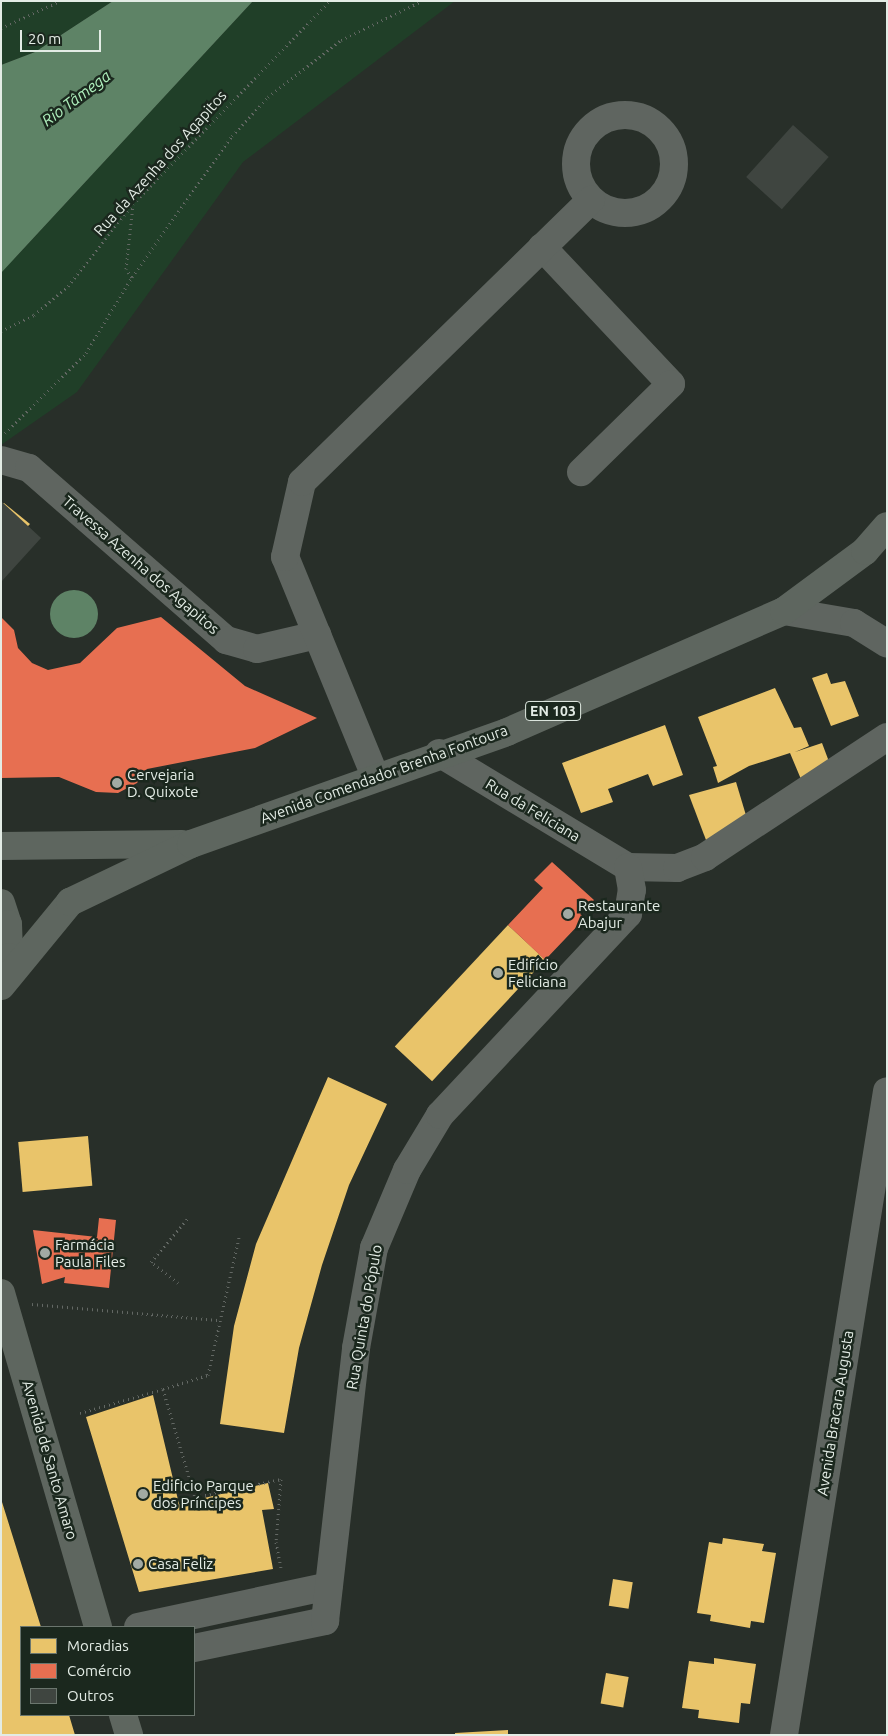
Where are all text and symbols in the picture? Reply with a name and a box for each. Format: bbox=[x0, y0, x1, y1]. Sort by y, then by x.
scale bar bbox=[22, 20, 104, 52]
text: 20 m bbox=[28, 30, 61, 47]
water label: Rio Tâmega bbox=[38, 66, 114, 130]
street label: Rua da Azenha dos Agapitos bbox=[90, 87, 230, 239]
street label: Travessa Azenha dos Agapitos bbox=[59, 492, 223, 638]
road number: EN 103 bbox=[524, 699, 582, 722]
street label: Avenida Comendador Brenha Fontoura bbox=[258, 721, 510, 827]
place label: Cervejaria D. Quixote bbox=[127, 765, 199, 800]
street label: Rua da Feliciana bbox=[482, 775, 584, 845]
marker: Cervejaria D. Quixote bbox=[111, 777, 123, 789]
place label: Restaurante Abajur bbox=[578, 896, 660, 931]
marker: Restaurante Abajur bbox=[562, 908, 574, 920]
place label: Edifício Feliciana bbox=[508, 955, 566, 990]
marker: Edifício Feliciana bbox=[492, 967, 504, 979]
place label: Farmácia Paula Files bbox=[55, 1235, 125, 1270]
street label: Rua Quinta do Pópulo bbox=[342, 1243, 386, 1391]
marker: Farmácia Paula Files bbox=[39, 1247, 51, 1259]
street label: Avenida Bracara Augusta bbox=[813, 1329, 857, 1497]
street label: Avenida de Santo Amaro bbox=[19, 1378, 81, 1542]
place label: Edificio Parque dos Príncipes bbox=[153, 1476, 254, 1511]
marker: Edificio Parque dos Príncipes bbox=[137, 1488, 149, 1500]
place label: Casa Feliz bbox=[148, 1555, 213, 1573]
marker: Casa Feliz bbox=[132, 1558, 144, 1570]
legend bbox=[20, 1626, 195, 1716]
text: Moradias bbox=[67, 1637, 129, 1654]
text: Comércio bbox=[67, 1662, 131, 1679]
text: Outros bbox=[67, 1687, 114, 1704]

